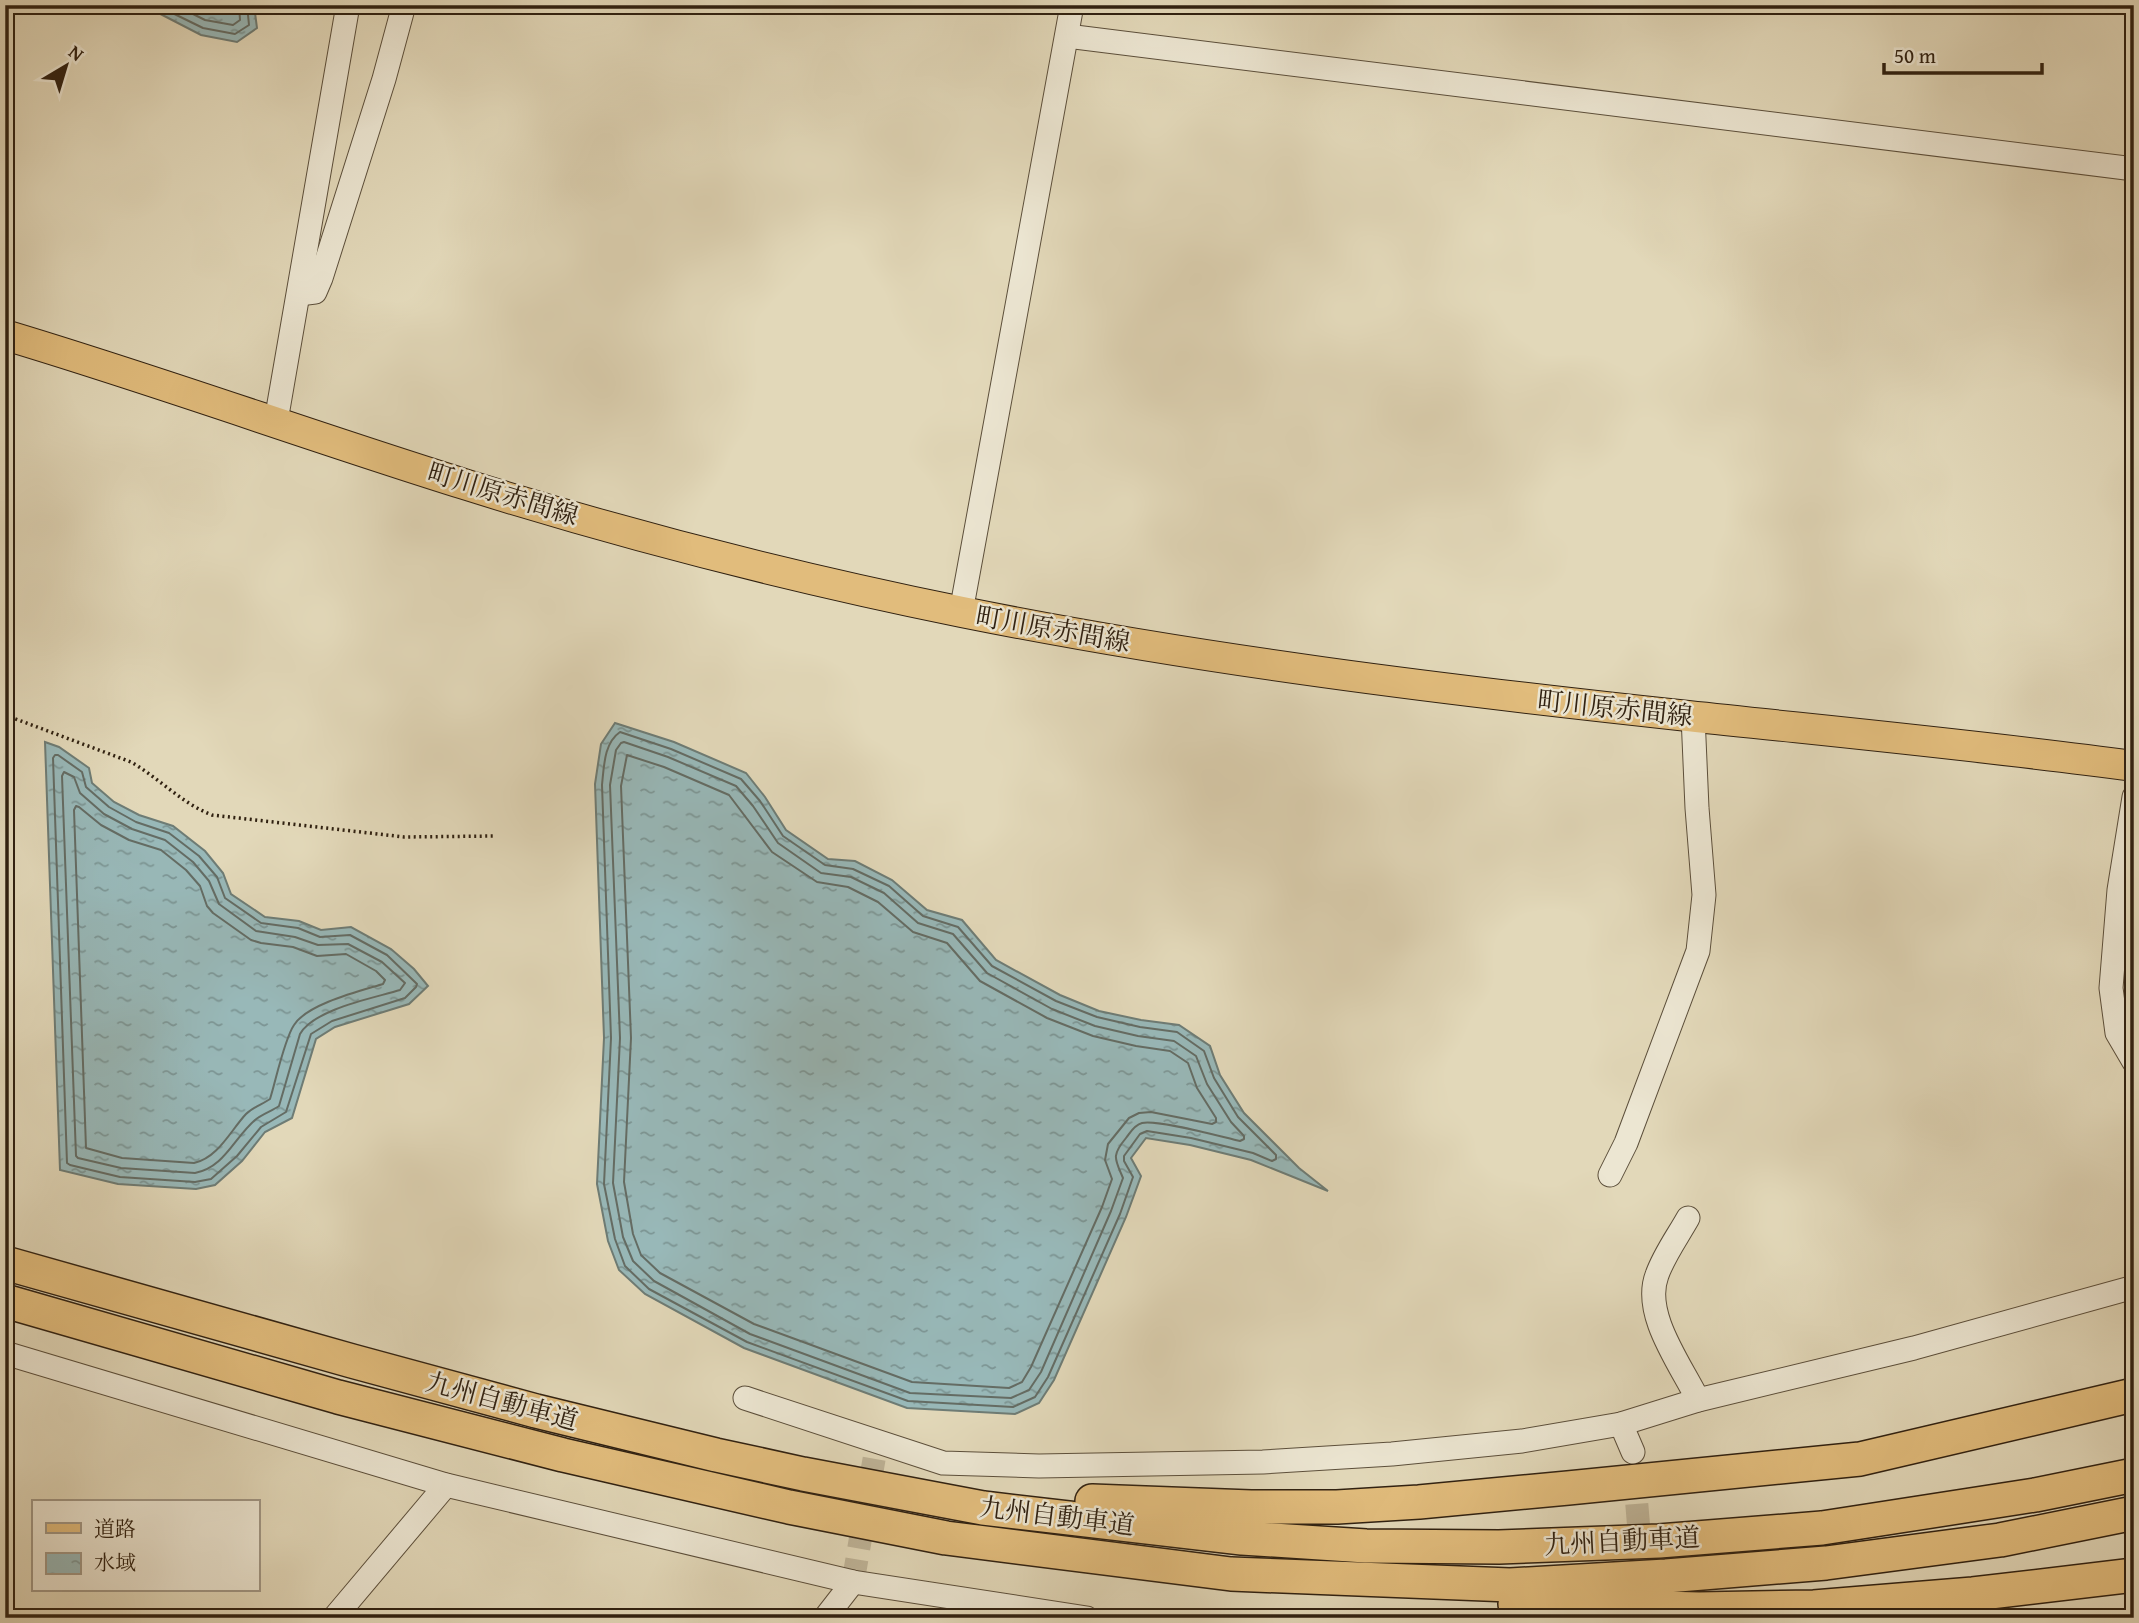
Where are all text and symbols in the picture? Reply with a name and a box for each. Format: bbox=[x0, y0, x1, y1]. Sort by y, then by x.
north arrow bbox=[32, 32, 102, 102]
scale bar bbox=[1884, 32, 2041, 76]
text: N bbox=[63, 38, 90, 68]
text: 50 m bbox=[1894, 40, 1936, 71]
street label: 町川原赤間線 bbox=[423, 452, 583, 535]
street label: 町川原赤間線 bbox=[973, 596, 1133, 661]
street label: 町川原赤間線 bbox=[1535, 680, 1695, 735]
street label: 九州自動車道 bbox=[422, 1361, 583, 1440]
street label: 九州自動車道 bbox=[977, 1487, 1137, 1544]
legend bbox=[32, 1500, 259, 1592]
text: 道路 bbox=[94, 1513, 136, 1544]
street label: 九州自動車道 bbox=[1543, 1517, 1701, 1564]
text: 水域 bbox=[94, 1547, 136, 1578]

